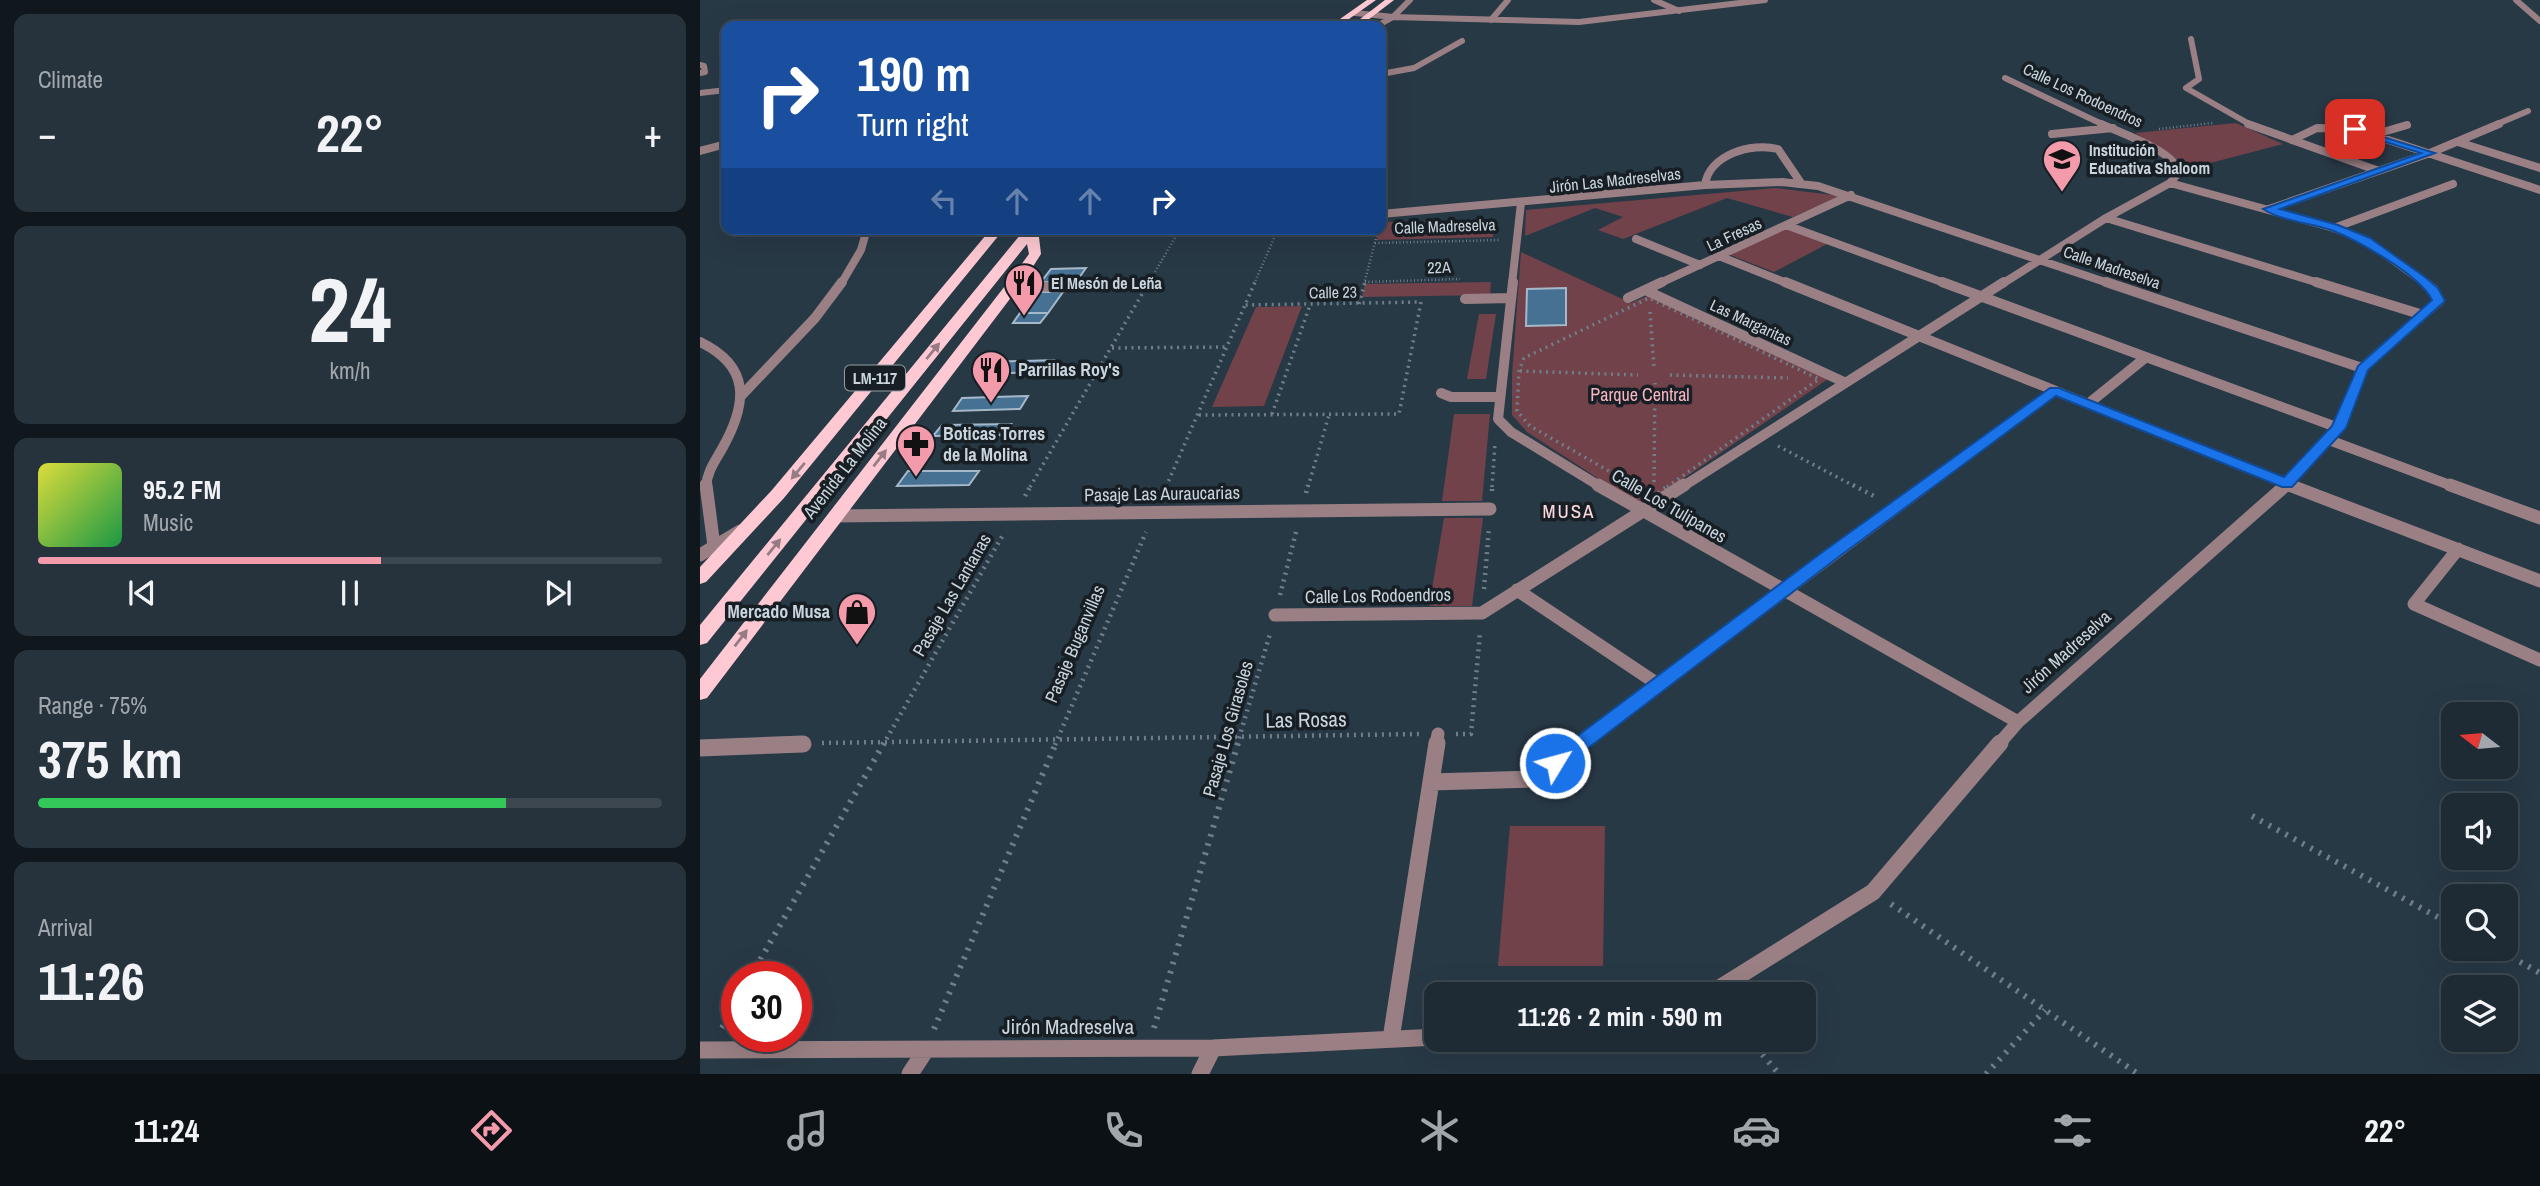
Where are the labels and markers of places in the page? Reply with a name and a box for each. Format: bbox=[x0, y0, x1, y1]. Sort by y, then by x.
pin bbox=[2325, 99, 2385, 159]
school or university icon: Institución Educativa Shaloom bbox=[2041, 138, 2083, 193]
place label: Institución Educativa Shaloom bbox=[2089, 139, 2210, 179]
restaurant icon: El Mesón de Leña bbox=[1003, 262, 1045, 317]
place label: El Mesón de Leña bbox=[1051, 272, 1163, 294]
restaurant icon: Parrillas Roy's bbox=[970, 349, 1012, 404]
place label: Parrillas Roy's bbox=[1018, 357, 1120, 382]
place label: Boticas Torres de la Molina bbox=[943, 421, 1045, 467]
pharmacy icon: Boticas Torres de la Molina bbox=[895, 423, 937, 478]
shop icon: Mercado Musa bbox=[836, 591, 878, 646]
place label: Mercado Musa bbox=[727, 599, 831, 624]

